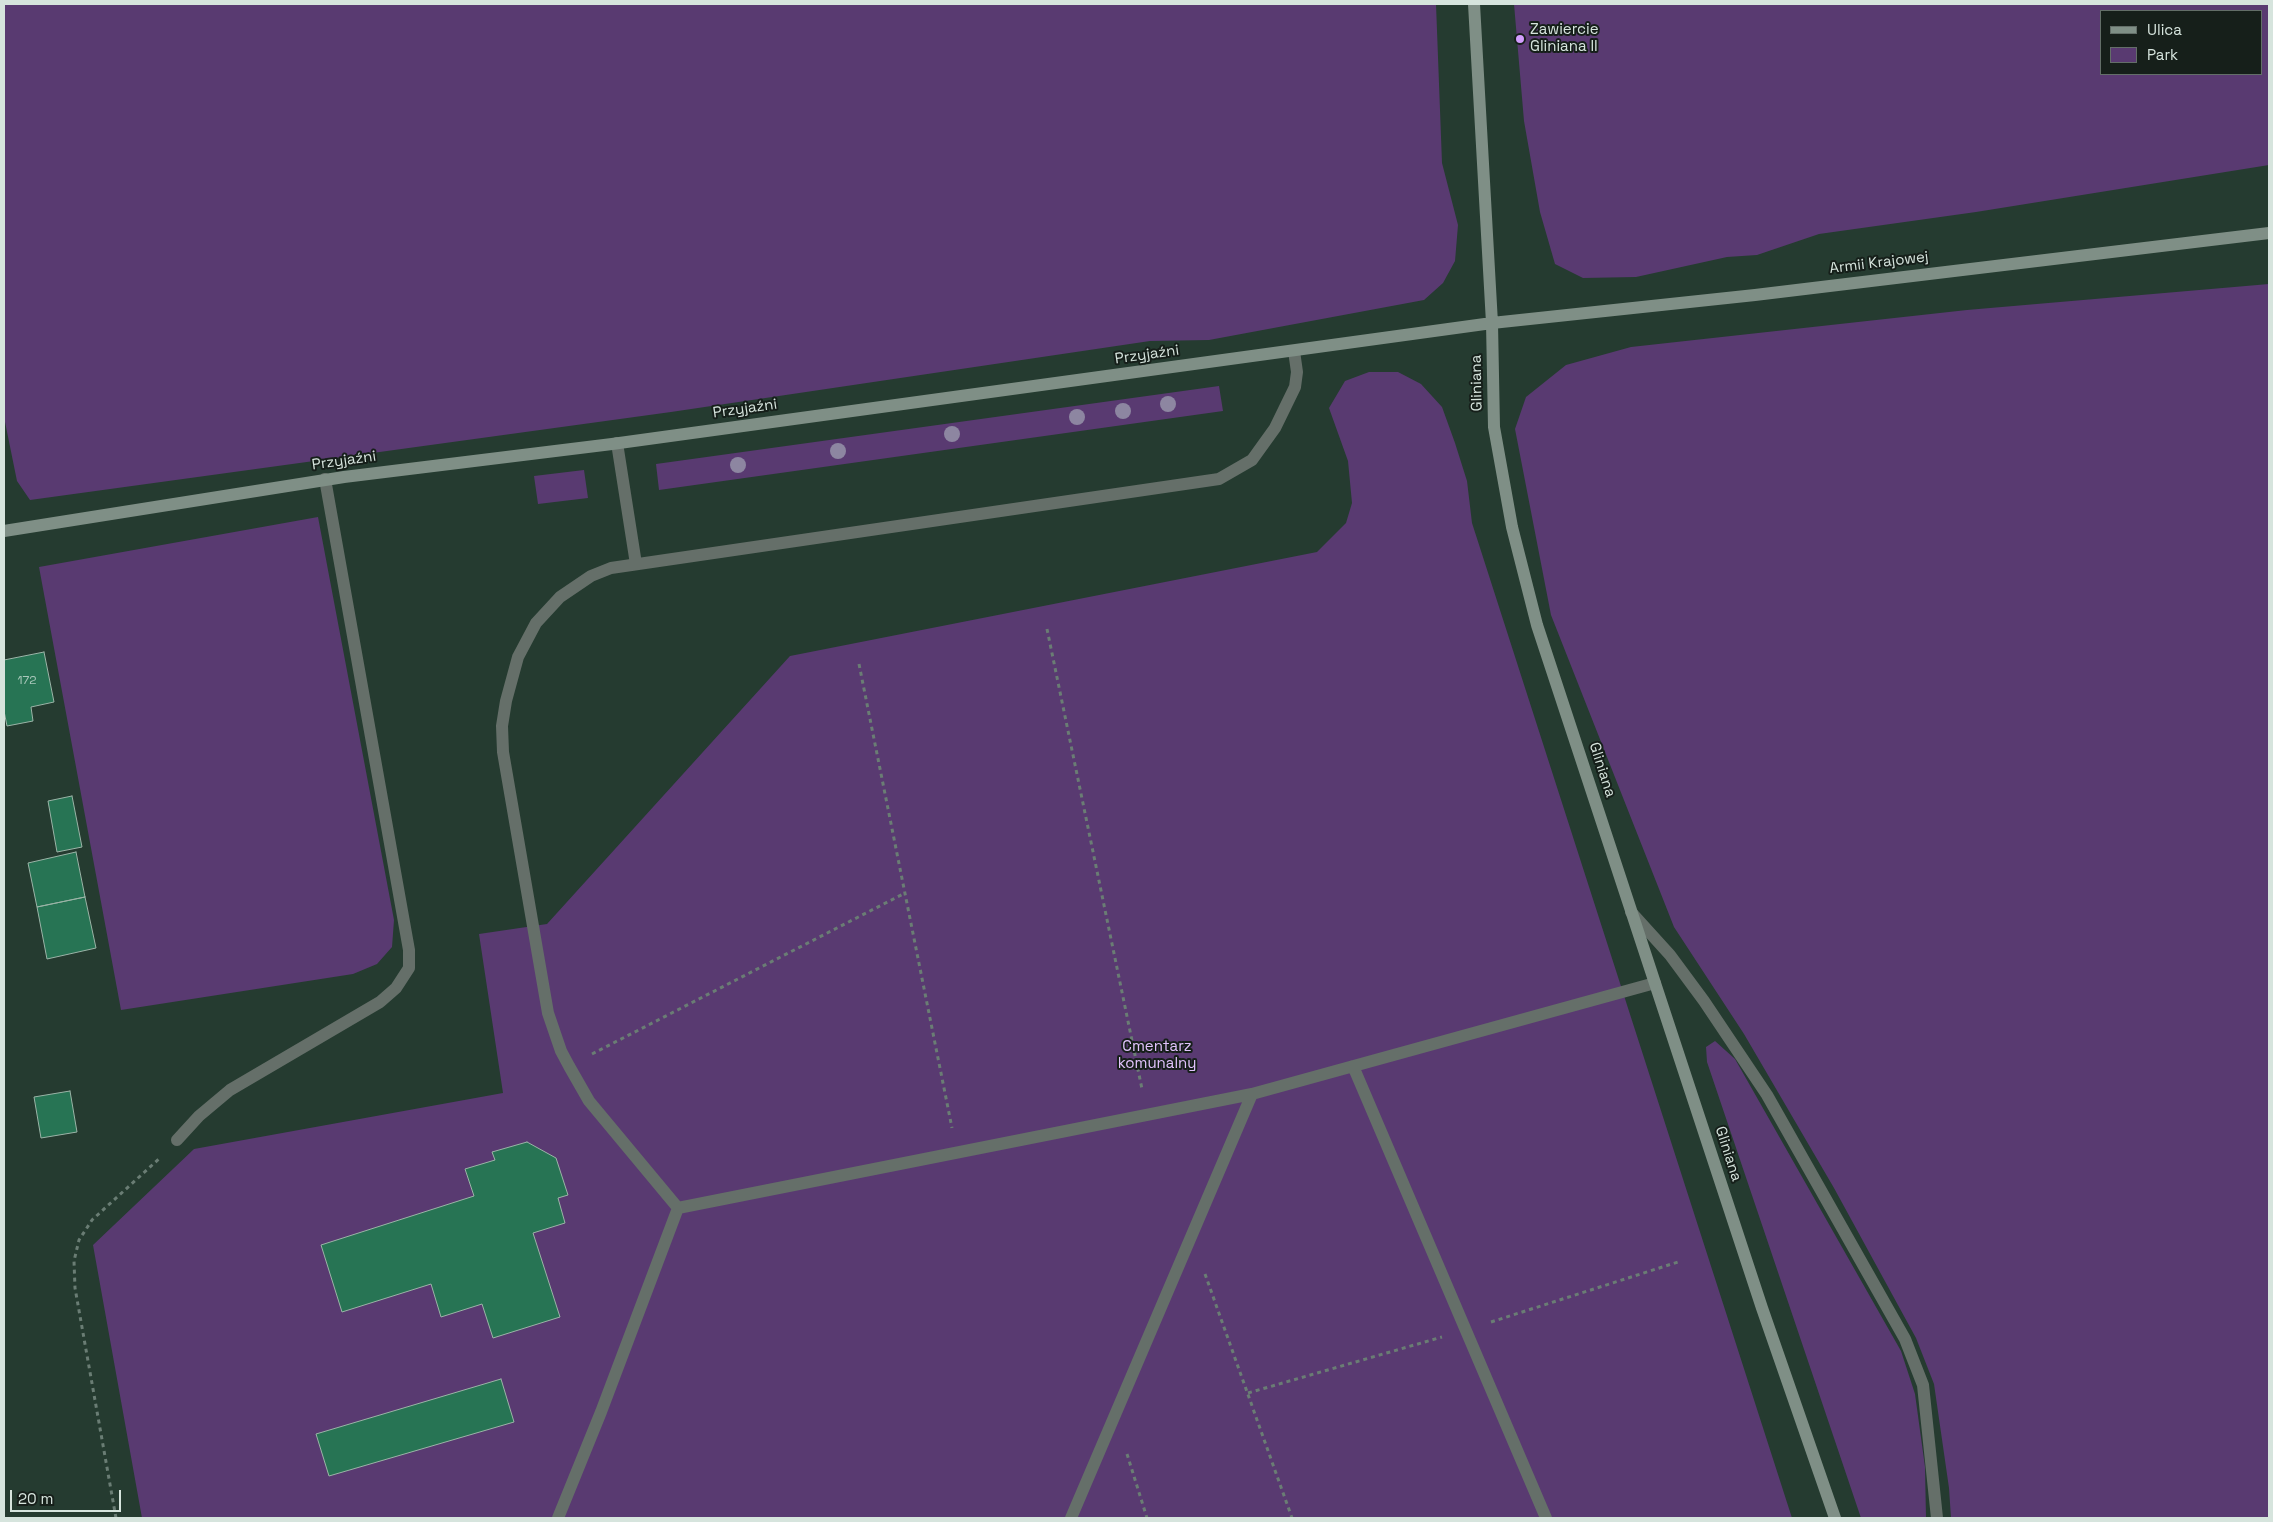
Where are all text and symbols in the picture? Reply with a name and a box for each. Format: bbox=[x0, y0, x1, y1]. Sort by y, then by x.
legend bbox=[2100, 10, 2263, 75]
text: Ulica bbox=[2147, 20, 2182, 39]
place label: Zawiercie Gliniana II bbox=[1530, 21, 1599, 56]
marker: Zawiercie Gliniana II bbox=[1514, 33, 1526, 45]
text: Park bbox=[2147, 45, 2178, 64]
street label: Armii Krajowej bbox=[1828, 248, 1930, 278]
street label: Przyjaźni bbox=[1114, 342, 1180, 368]
street label: Gliniana bbox=[1468, 355, 1486, 411]
street label: Przyjaźni bbox=[712, 396, 778, 422]
street label: Przyjaźni bbox=[311, 448, 377, 474]
house number: 172 bbox=[18, 674, 36, 688]
street label: Gliniana bbox=[1585, 740, 1619, 800]
park label: Cmentarz komunalny bbox=[1118, 1038, 1196, 1073]
street label: Gliniana bbox=[1711, 1124, 1745, 1184]
scale bar bbox=[12, 1480, 124, 1512]
text: 20 m bbox=[18, 1489, 53, 1508]

